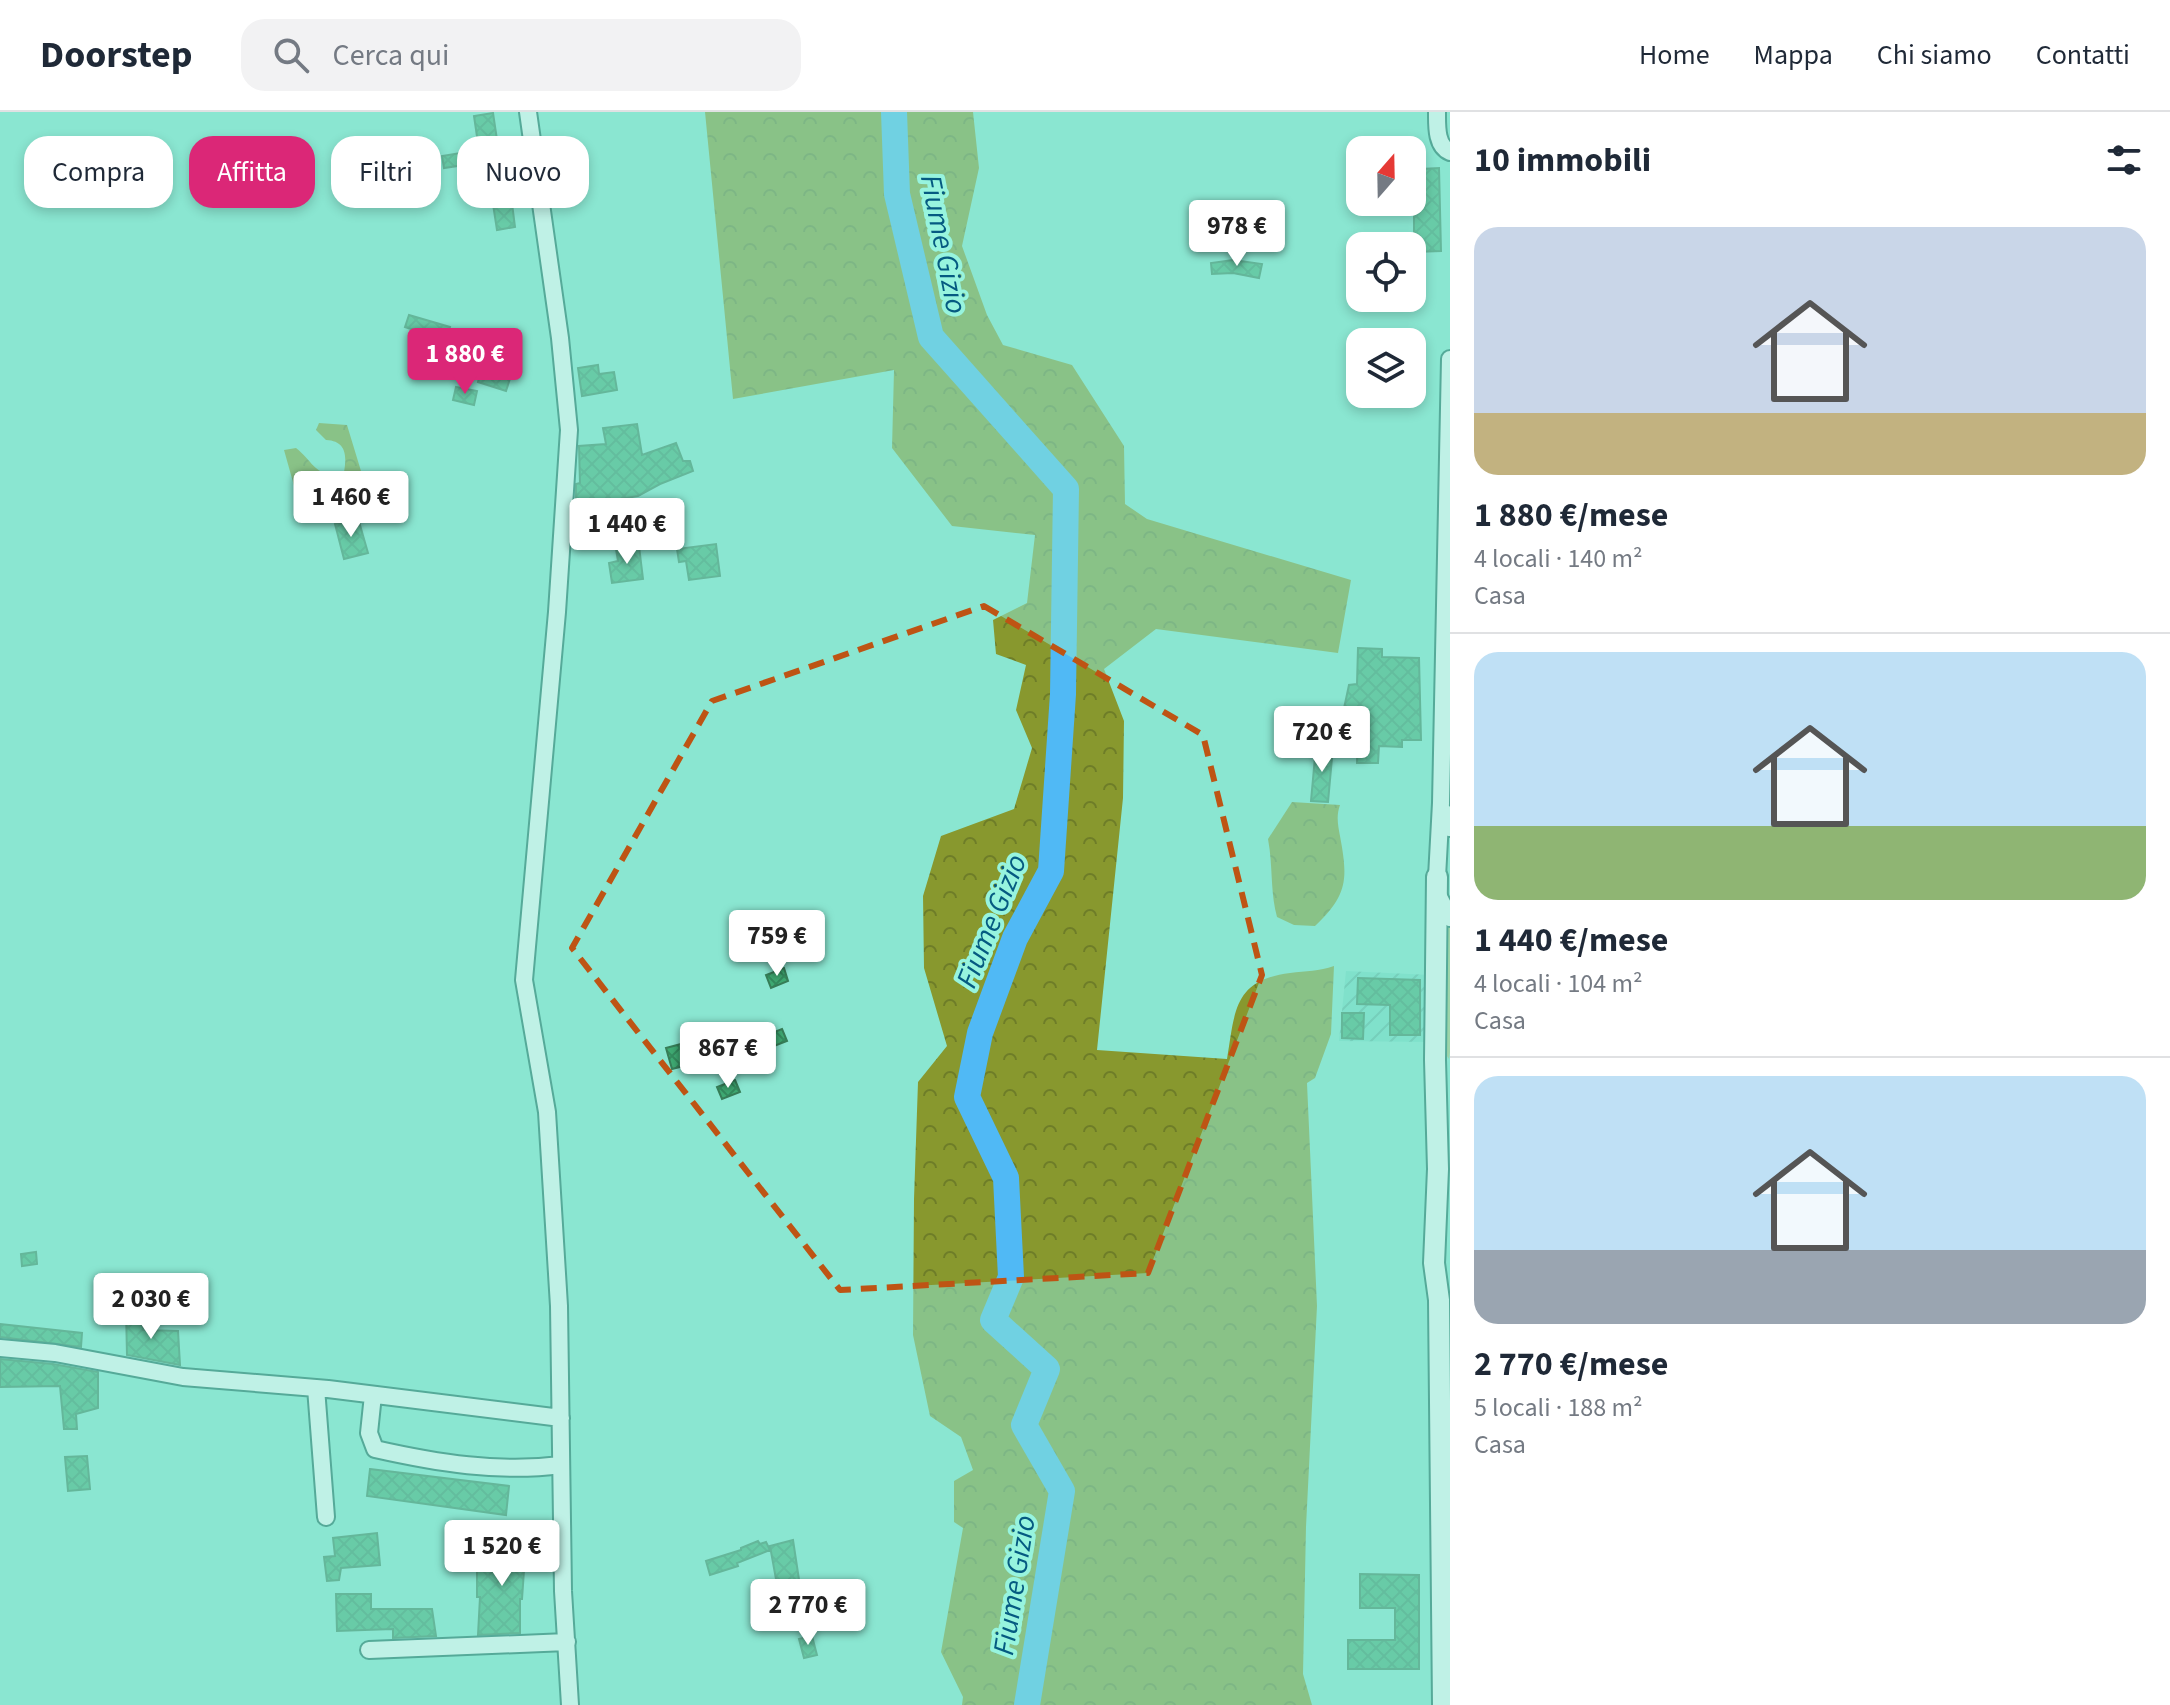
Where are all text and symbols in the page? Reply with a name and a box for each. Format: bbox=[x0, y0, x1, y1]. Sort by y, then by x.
search box bbox=[241, 19, 801, 91]
text: Doorstep bbox=[40, 28, 193, 82]
icon: search bbox=[269, 33, 313, 77]
text: Cerca qui bbox=[333, 34, 450, 77]
text: Home bbox=[1639, 35, 1710, 75]
text: Mappa bbox=[1754, 35, 1833, 75]
text: Chi siamo bbox=[1877, 35, 1992, 75]
text: Contatti bbox=[2036, 35, 2130, 75]
chip: Compra bbox=[24, 136, 173, 208]
chip: Affitta bbox=[189, 136, 315, 208]
chip: Filtri bbox=[331, 136, 441, 208]
chip: Nuovo bbox=[457, 136, 589, 208]
north arrow bbox=[1346, 136, 1426, 216]
map controls bbox=[1346, 136, 1426, 408]
text: 10 immobili bbox=[1474, 136, 1651, 185]
icon: filters bbox=[2102, 138, 2146, 182]
water label: Fiume Gizio bbox=[909, 171, 978, 317]
pin: 978 € bbox=[1181, 200, 1293, 268]
text: 978 € bbox=[1207, 207, 1267, 244]
button: locate bbox=[1346, 232, 1426, 312]
icon: home bbox=[1738, 279, 1882, 423]
pin: 1 880 € bbox=[391, 328, 539, 396]
button: layers bbox=[1346, 328, 1426, 408]
text: 1 880 € bbox=[425, 335, 505, 372]
pin: 1 460 € bbox=[277, 471, 425, 539]
text: 1 460 € bbox=[311, 478, 391, 515]
text: 1 880 €/mese bbox=[1474, 491, 1668, 540]
pin: 1 440 € bbox=[553, 498, 701, 566]
text: 1 440 € bbox=[587, 505, 667, 542]
text: 4 locali · 140 m² bbox=[1474, 540, 1643, 577]
text: Casa bbox=[1474, 577, 1526, 614]
icon: home bbox=[1738, 704, 1882, 848]
pin: 720 € bbox=[1266, 706, 1378, 774]
text: 720 € bbox=[1292, 713, 1352, 750]
water label: Fiume Gizio bbox=[945, 848, 1038, 995]
pin: 759 € bbox=[721, 910, 833, 978]
text: 1 440 €/mese bbox=[1474, 916, 1668, 965]
text: 759 € bbox=[747, 917, 807, 954]
text: 4 locali · 104 m² bbox=[1474, 965, 1643, 1002]
text: Casa bbox=[1474, 1002, 1526, 1039]
pin: 867 € bbox=[672, 1022, 784, 1090]
text: 867 € bbox=[698, 1029, 758, 1066]
icon: home bbox=[1738, 1128, 1882, 1272]
pin: 2 030 € bbox=[77, 1273, 225, 1341]
text: 2 030 € bbox=[111, 1280, 191, 1317]
text: 2 770 €/mese bbox=[1474, 1340, 1668, 1389]
text: 5 locali · 188 m² bbox=[1474, 1389, 1643, 1426]
text: Casa bbox=[1474, 1426, 1526, 1463]
water label: Fiume Gizio bbox=[982, 1512, 1047, 1658]
pin: 1 520 € bbox=[428, 1520, 576, 1588]
text: 1 520 € bbox=[462, 1527, 542, 1564]
pin: 2 770 € bbox=[734, 1579, 882, 1647]
text: 2 770 € bbox=[768, 1586, 848, 1623]

